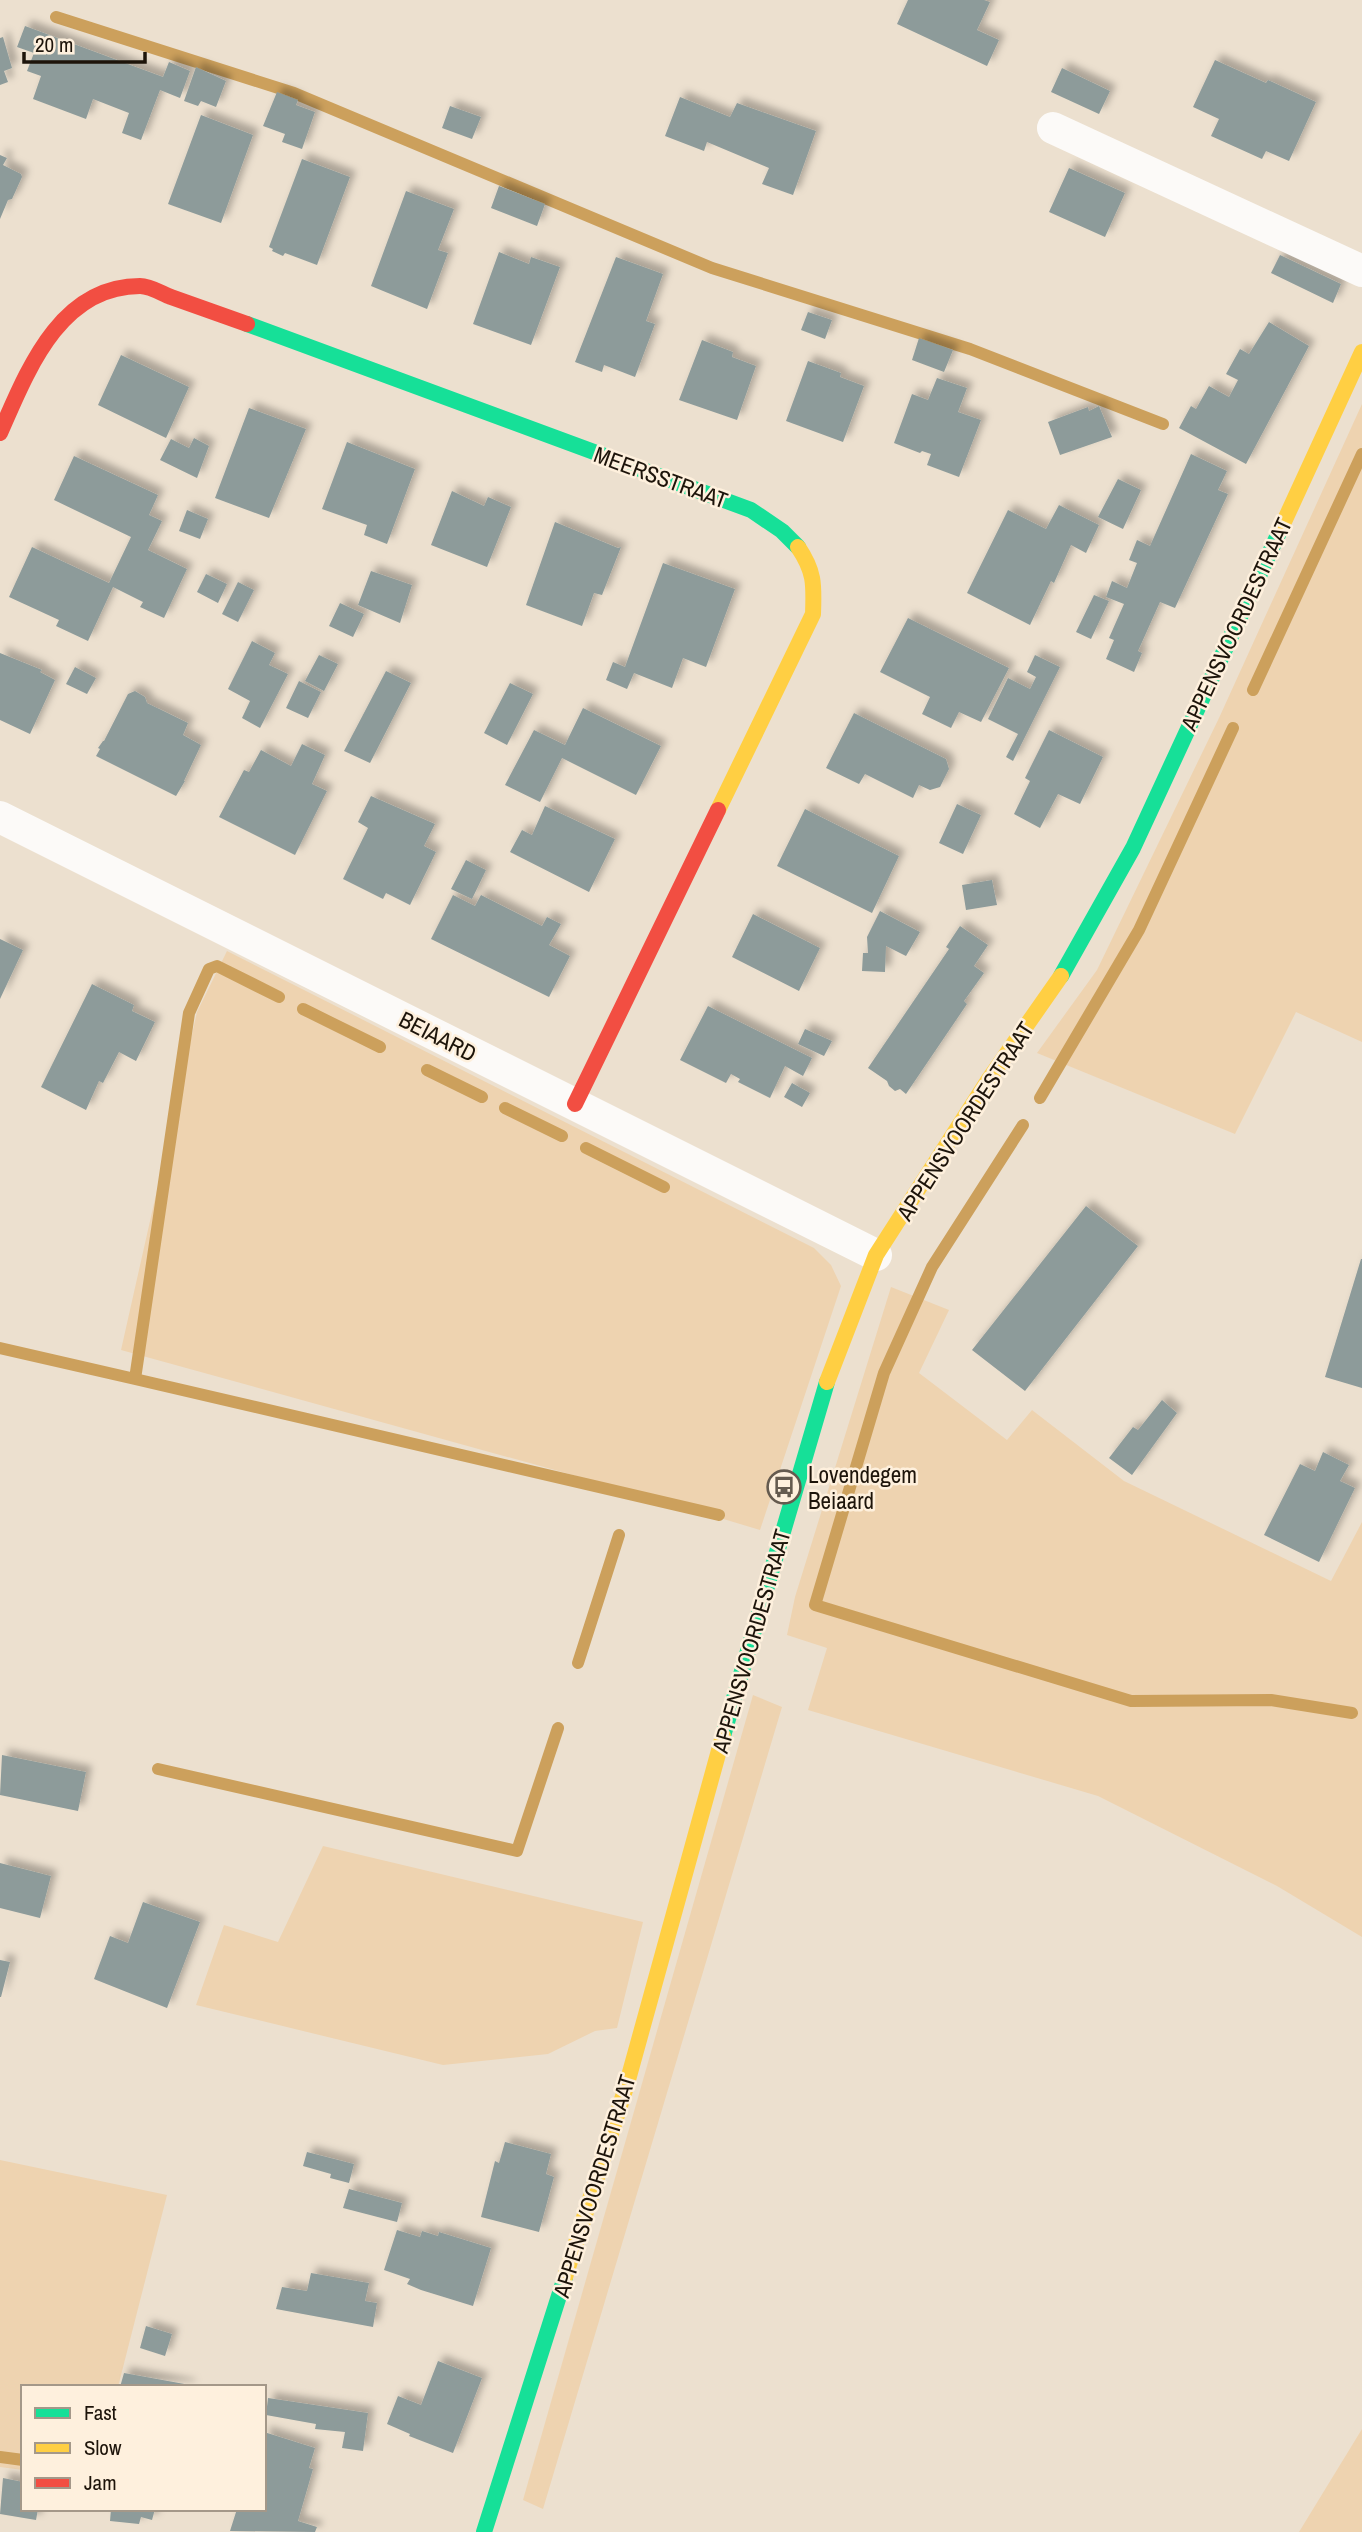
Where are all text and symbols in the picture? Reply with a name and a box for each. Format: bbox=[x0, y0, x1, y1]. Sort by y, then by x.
scale bar bbox=[24, 21, 145, 65]
text: 20 m bbox=[35, 30, 73, 59]
street label: MEERSSTRAAT bbox=[590, 438, 733, 516]
street label: APPENSVOORDESTRAAT bbox=[1173, 512, 1299, 736]
street label: BEIAARD bbox=[394, 1003, 482, 1069]
street label: APPENSVOORDESTRAAT bbox=[888, 1015, 1041, 1227]
place label: Lovendegem Beiaard bbox=[808, 1459, 917, 1516]
bus stop icon: Lovendegem Beiaard bbox=[765, 1468, 803, 1506]
street label: APPENSVOORDESTRAAT bbox=[704, 1525, 798, 1757]
street label: APPENSVOORDESTRAAT bbox=[545, 2070, 643, 2302]
legend bbox=[21, 2385, 266, 2511]
text: Fast bbox=[84, 2398, 117, 2427]
text: Slow bbox=[84, 2433, 122, 2462]
text: Jam bbox=[84, 2468, 117, 2497]

